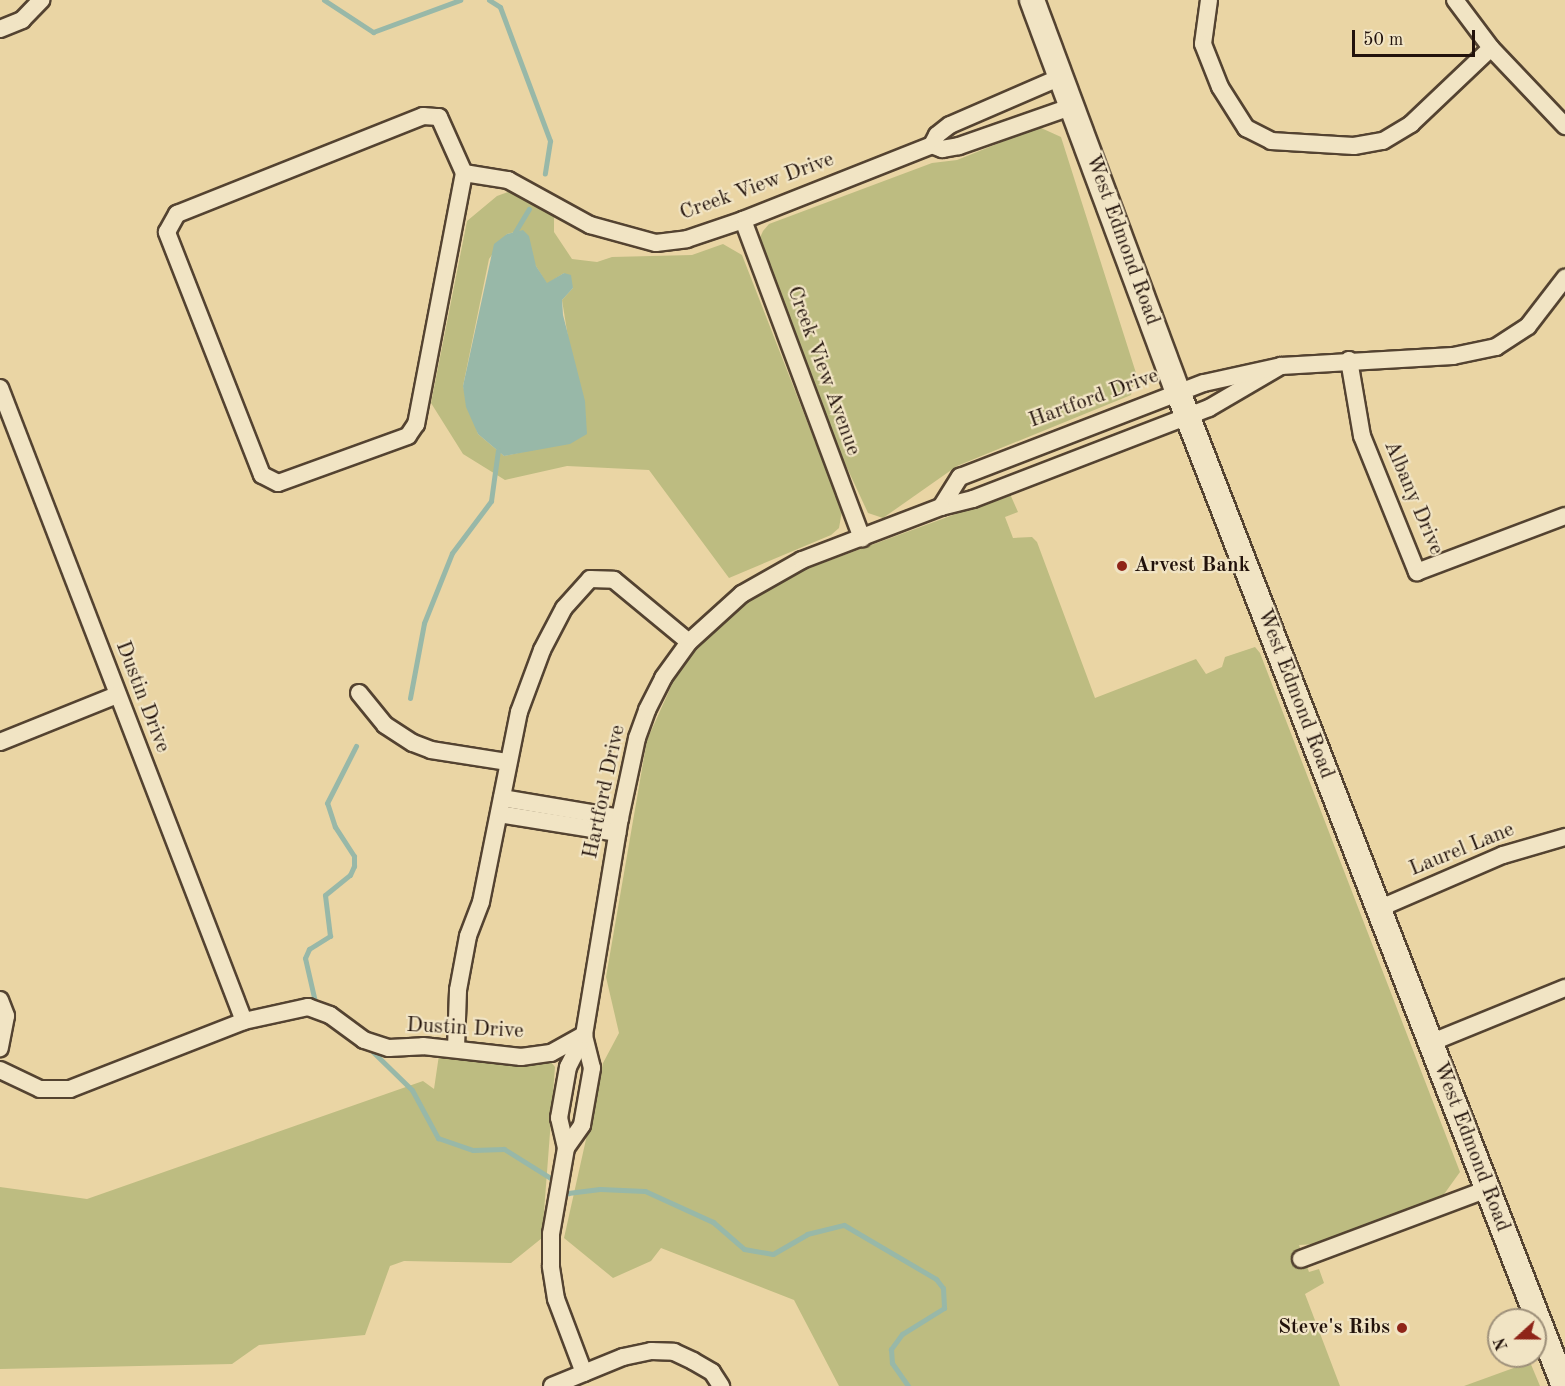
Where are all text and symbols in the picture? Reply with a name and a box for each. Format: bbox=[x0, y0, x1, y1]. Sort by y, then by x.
scale bar bbox=[1355, 18, 1478, 56]
text: 50 m bbox=[1363, 31, 1403, 49]
street label: Creek View Drive bbox=[677, 147, 837, 227]
street label: West Edmond Road bbox=[1079, 151, 1165, 329]
street label: Creek View Avenue bbox=[781, 283, 865, 459]
street label: Hartford Drive bbox=[1026, 364, 1162, 434]
street label: Albany Drive bbox=[1378, 437, 1448, 559]
place label: Arvest Bank bbox=[1134, 553, 1250, 579]
marker: Arvest Bank bbox=[1115, 559, 1129, 573]
street label: West Edmond Road bbox=[1251, 605, 1339, 783]
street label: Dustin Drive bbox=[109, 638, 175, 756]
street label: Hartford Drive bbox=[579, 723, 631, 861]
street label: Laurel Lane bbox=[1406, 818, 1518, 882]
street label: Dustin Drive bbox=[406, 1013, 524, 1045]
street label: West Edmond Road bbox=[1427, 1058, 1515, 1236]
north arrow bbox=[1487, 1308, 1547, 1368]
place label: Steve's Ribs bbox=[1278, 1315, 1390, 1341]
marker: Steve's Ribs bbox=[1395, 1321, 1409, 1335]
text: N bbox=[1492, 1335, 1512, 1352]

